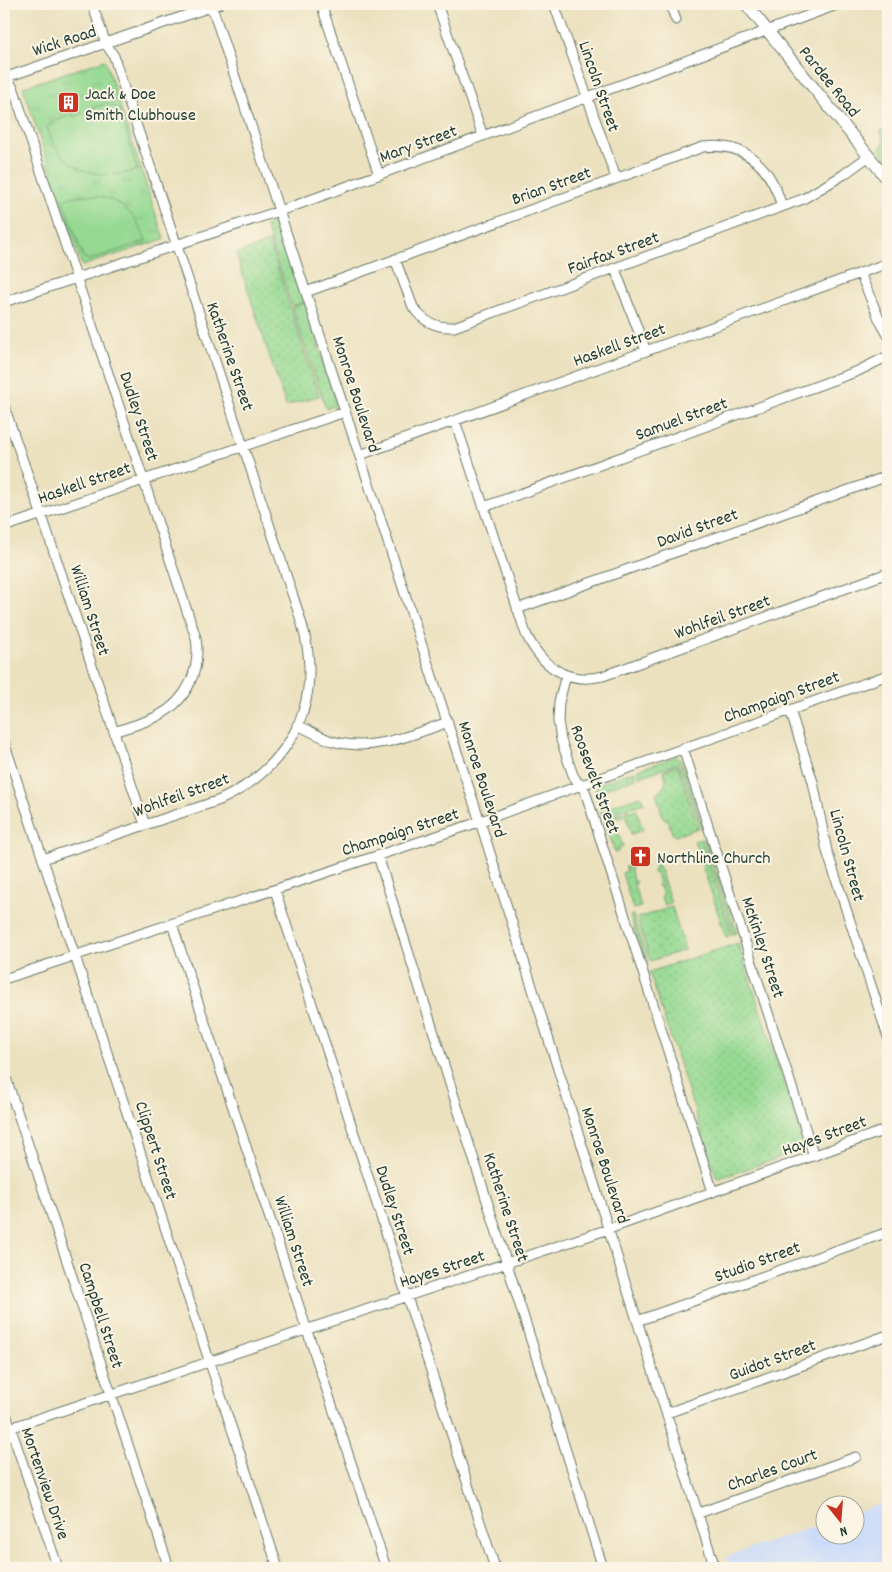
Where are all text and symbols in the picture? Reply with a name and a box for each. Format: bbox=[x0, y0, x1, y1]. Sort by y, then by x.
street label: Wick Road bbox=[30, 20, 100, 64]
street label: Lincoln Street bbox=[570, 38, 625, 136]
street label: Pardee Road bbox=[791, 42, 865, 124]
place label: Jack & Doe Smith Clubhouse bbox=[85, 83, 196, 129]
building icon: Jack & Doe Smith Clubhouse bbox=[57, 91, 81, 115]
street label: Mary Street bbox=[377, 120, 461, 171]
street label: Brian Street bbox=[509, 161, 596, 213]
street label: Fairfax Street bbox=[565, 226, 663, 282]
street label: Katherine Street bbox=[198, 299, 259, 415]
street label: Haskell Street bbox=[570, 318, 670, 375]
street label: Monroe Boulevard bbox=[324, 333, 385, 456]
street label: Dudley Street bbox=[111, 369, 164, 465]
street label: Samuel Street bbox=[632, 392, 732, 449]
street label: Haskell Street bbox=[35, 457, 135, 512]
street label: David Street bbox=[654, 503, 742, 556]
street label: William Street bbox=[62, 562, 115, 660]
street label: Wohlfeil Street bbox=[671, 589, 775, 647]
street label: Champaign Street bbox=[720, 666, 844, 731]
street label: Monroe Boulevard bbox=[450, 718, 511, 841]
street label: Roosevelt Street bbox=[562, 722, 625, 838]
street label: Wohlfeil Street bbox=[130, 767, 234, 825]
street label: Champaign Street bbox=[339, 803, 463, 864]
street label: Lincoln Street bbox=[821, 807, 870, 905]
church icon: Northline Church bbox=[629, 845, 653, 869]
place label: Northline Church bbox=[657, 847, 770, 872]
street label: McKinley Street bbox=[733, 894, 790, 1002]
street label: Clippert Street bbox=[127, 1098, 182, 1204]
street label: Monroe Boulevard bbox=[573, 1104, 634, 1227]
street label: Hayes Street bbox=[779, 1110, 871, 1164]
street label: Katherine Street bbox=[475, 1150, 534, 1266]
street label: Dudley Street bbox=[367, 1163, 420, 1259]
street label: William Street bbox=[266, 1193, 319, 1291]
street label: Studio Street bbox=[711, 1236, 805, 1290]
street label: Hayes Street bbox=[397, 1245, 489, 1296]
street label: Campbell Street bbox=[71, 1260, 129, 1372]
street label: Guidot Street bbox=[726, 1334, 820, 1389]
street label: Mortenview Drive bbox=[13, 1424, 75, 1543]
street label: Charles Court bbox=[724, 1443, 822, 1499]
north arrow bbox=[814, 1494, 864, 1544]
text: N bbox=[837, 1520, 849, 1541]

